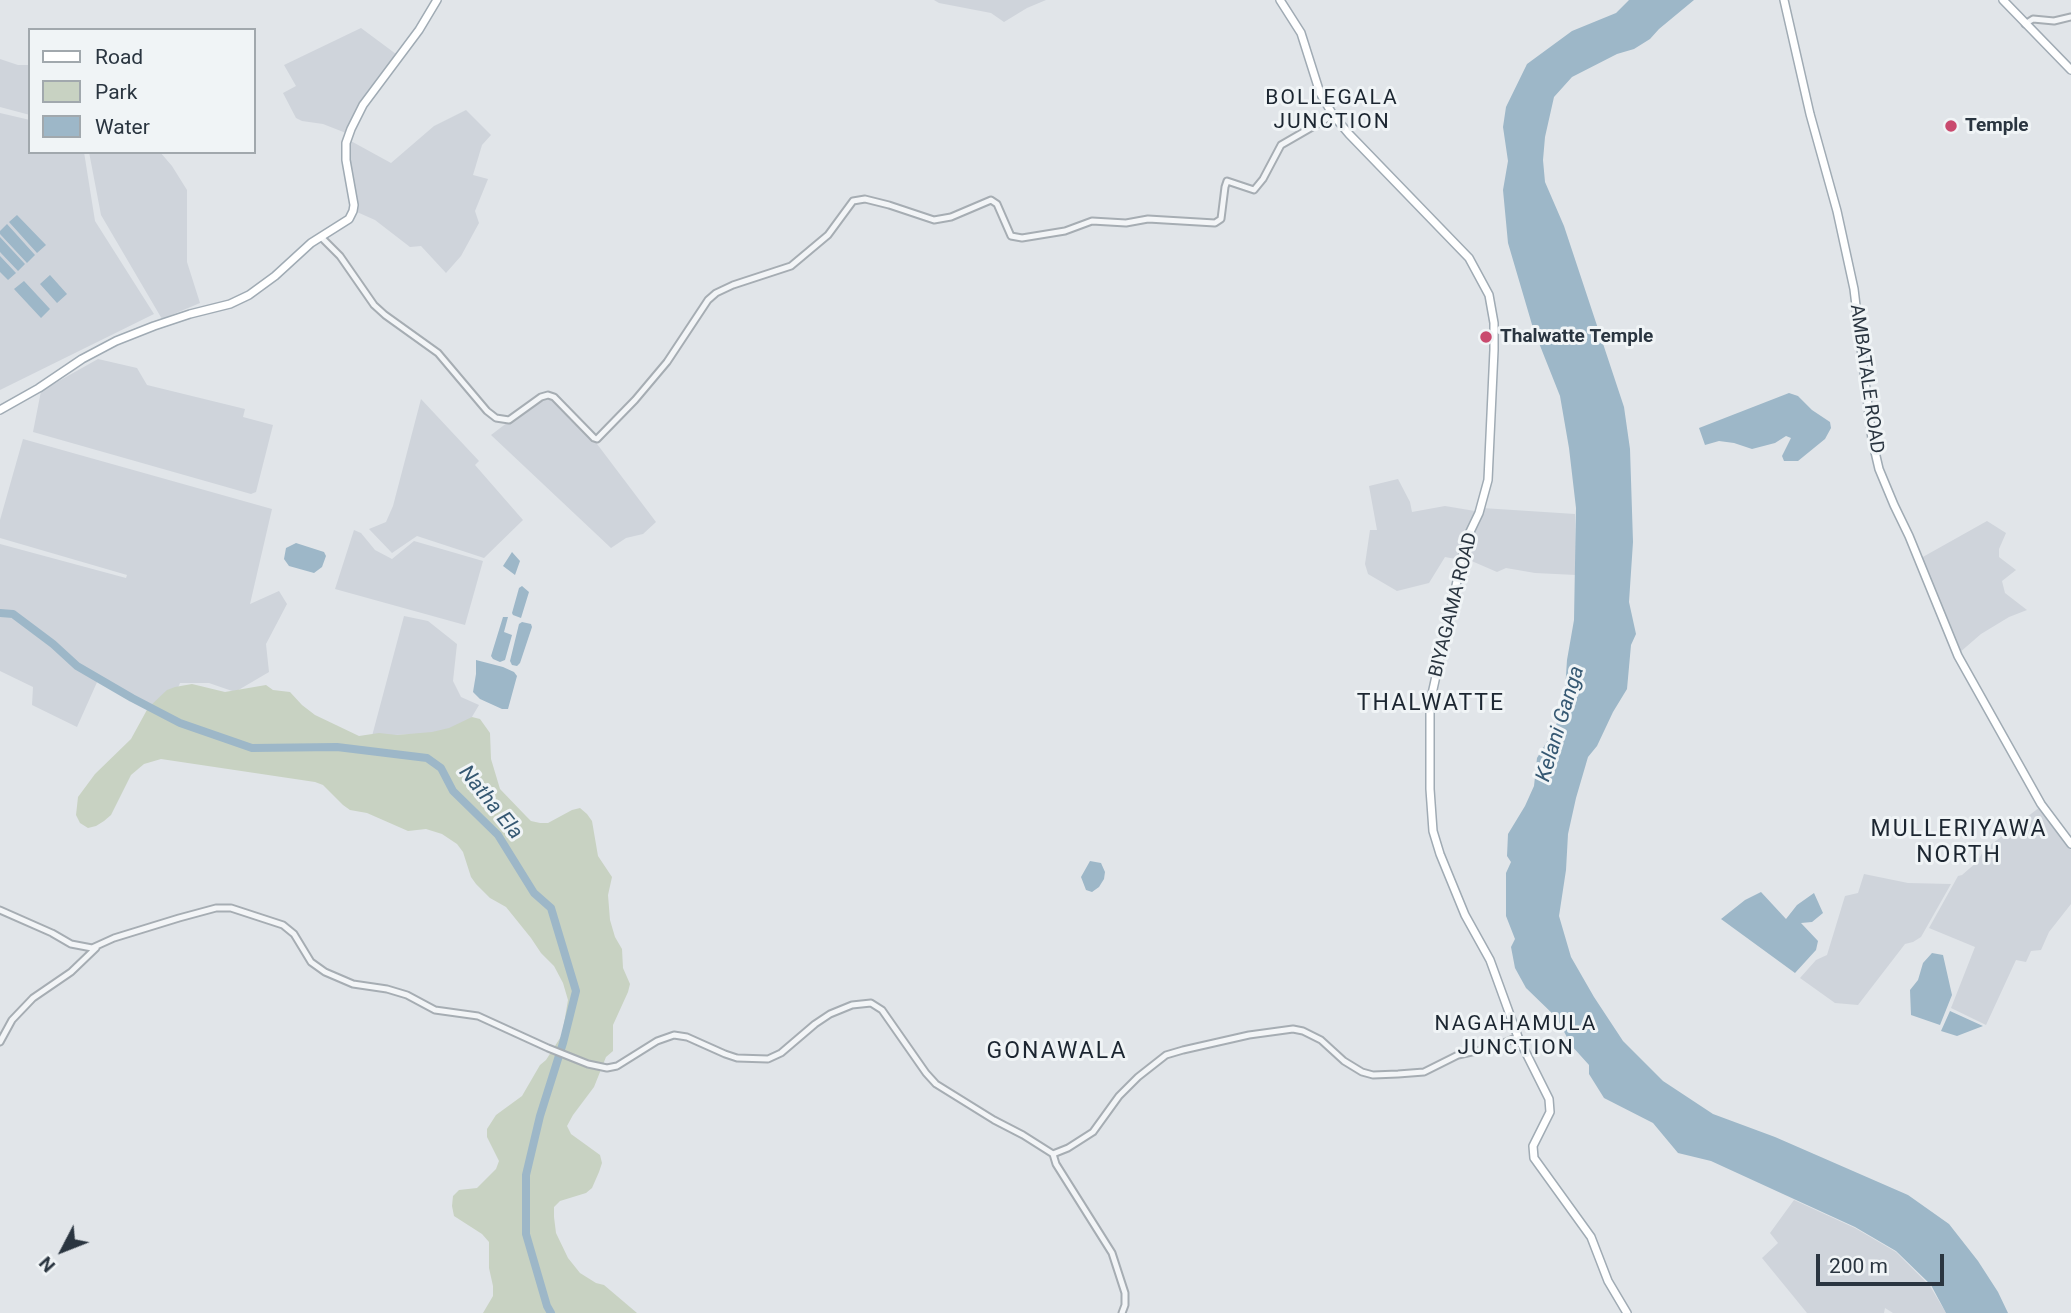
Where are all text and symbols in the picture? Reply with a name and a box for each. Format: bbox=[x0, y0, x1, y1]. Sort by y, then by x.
legend bbox=[28, 28, 256, 154]
text: Road bbox=[95, 45, 143, 69]
text: Park bbox=[95, 80, 137, 104]
district label: BOLLEGALA JUNCTION bbox=[1266, 86, 1398, 136]
text: Water bbox=[95, 115, 150, 139]
place label: Temple bbox=[1965, 115, 2029, 137]
marker: Temple bbox=[1943, 118, 1959, 134]
street label: AMBATALE ROAD bbox=[1844, 303, 1888, 455]
place label: Thalwatte Temple bbox=[1500, 326, 1653, 348]
marker: Thalwatte Temple bbox=[1478, 329, 1494, 345]
street label: BIYAGAMA ROAD bbox=[1425, 530, 1483, 680]
water label: Kelani Ganga bbox=[1531, 663, 1591, 785]
district label: THALWATTE bbox=[1358, 690, 1504, 718]
water label: Natha Ela bbox=[453, 761, 527, 845]
district label: MULLERIYAWA NORTH bbox=[1872, 816, 2046, 870]
district label: NAGAHAMULA JUNCTION bbox=[1436, 1012, 1596, 1062]
district label: GONAWALA bbox=[988, 1038, 1126, 1066]
north arrow bbox=[28, 1215, 98, 1285]
scale bar bbox=[1819, 1240, 1947, 1284]
text: N bbox=[34, 1252, 60, 1277]
text: 200 m bbox=[1829, 1254, 1888, 1278]

